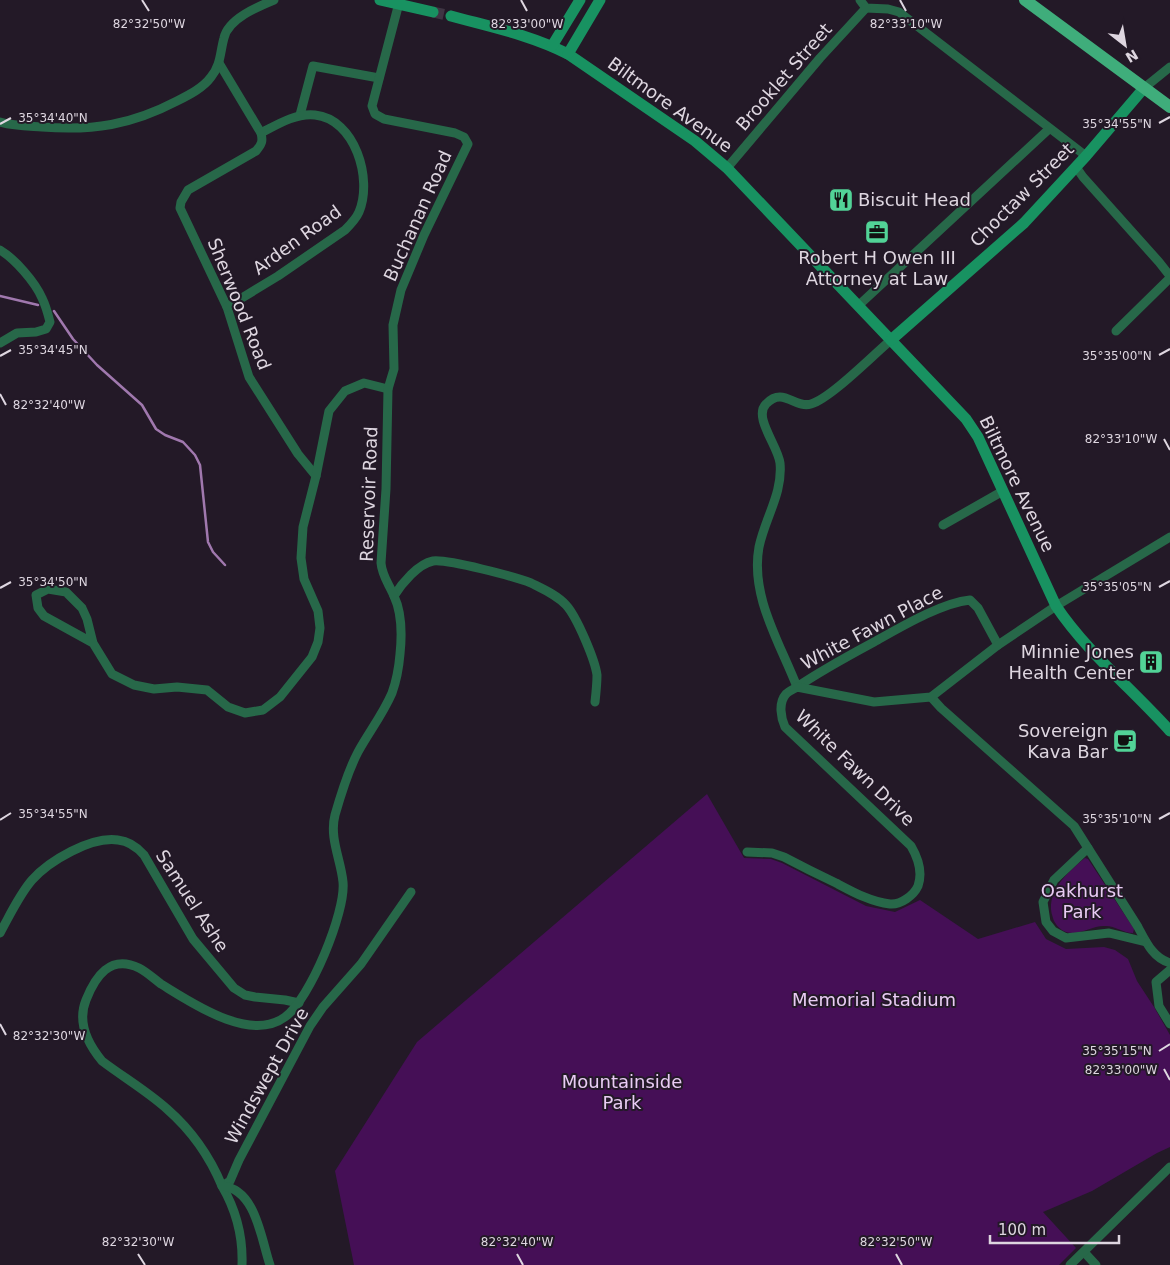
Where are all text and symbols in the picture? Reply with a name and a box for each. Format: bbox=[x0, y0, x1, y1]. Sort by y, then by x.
text: 82°32'50"W bbox=[113, 17, 185, 31]
text: 82°33'00"W bbox=[491, 17, 563, 31]
text: 82°33'10"W bbox=[870, 17, 942, 31]
street label: Brooklet Street bbox=[731, 19, 836, 135]
north arrow bbox=[1100, 20, 1150, 70]
text: N bbox=[1123, 46, 1141, 66]
street label: Biltmore Avenue bbox=[604, 52, 737, 157]
text: 35°34'40"N bbox=[18, 111, 88, 125]
text: 35°34'55"N bbox=[1082, 117, 1152, 131]
street label: Choctaw Street bbox=[965, 138, 1078, 251]
street label: Buchanan Road bbox=[379, 147, 456, 284]
restaurant icon: Biscuit Head bbox=[828, 187, 854, 213]
place label: Biscuit Head bbox=[858, 189, 971, 210]
street label: Arden Road bbox=[248, 200, 345, 279]
office icon: Robert H Owen III Attorney at Law bbox=[864, 219, 890, 245]
street label: Sherwood Road bbox=[203, 235, 275, 373]
place label: Robert H Owen III Attorney at Law bbox=[798, 247, 956, 289]
text: 35°34'45"N bbox=[18, 343, 88, 357]
text: 35°35'00"N bbox=[1082, 349, 1152, 363]
text: 82°32'40"W bbox=[13, 398, 85, 412]
street label: Biltmore Avenue bbox=[975, 412, 1059, 555]
street label: Reservoir Road bbox=[356, 426, 381, 562]
text: 82°33'10"W bbox=[1085, 432, 1157, 446]
text: 35°34'50"N bbox=[18, 575, 88, 589]
text: 35°35'05"N bbox=[1082, 580, 1152, 594]
street label: White Fawn Place bbox=[797, 581, 946, 674]
place label: Minnie Jones Health Center bbox=[1009, 641, 1135, 683]
building icon: Minnie Jones Health Center bbox=[1138, 649, 1164, 675]
street label: White Fawn Drive bbox=[791, 705, 919, 830]
place label: Sovereign Kava Bar bbox=[1018, 720, 1109, 762]
cafe icon: Sovereign Kava Bar bbox=[1112, 728, 1138, 754]
text: 35°34'55"N bbox=[18, 807, 88, 821]
text: 35°35'10"N bbox=[1082, 812, 1152, 826]
street label: Samuel Ashe bbox=[152, 846, 233, 956]
park label: Oakhurst Park bbox=[1041, 880, 1123, 922]
park label: Memorial Stadium bbox=[792, 989, 956, 1010]
street label: Windswept Drive bbox=[220, 1004, 313, 1148]
text: 82°32'30"W bbox=[13, 1029, 85, 1043]
text: 35°35'15"N bbox=[1082, 1044, 1152, 1058]
text: 82°33'00"W bbox=[1085, 1063, 1157, 1077]
park label: Mountainside Park bbox=[562, 1071, 682, 1113]
scale bar bbox=[990, 1212, 1119, 1244]
text: 100 m bbox=[998, 1221, 1046, 1239]
text: 82°32'30"W bbox=[102, 1235, 174, 1249]
text: 82°32'40"W bbox=[481, 1235, 553, 1249]
text: 82°32'50"W bbox=[860, 1235, 932, 1249]

